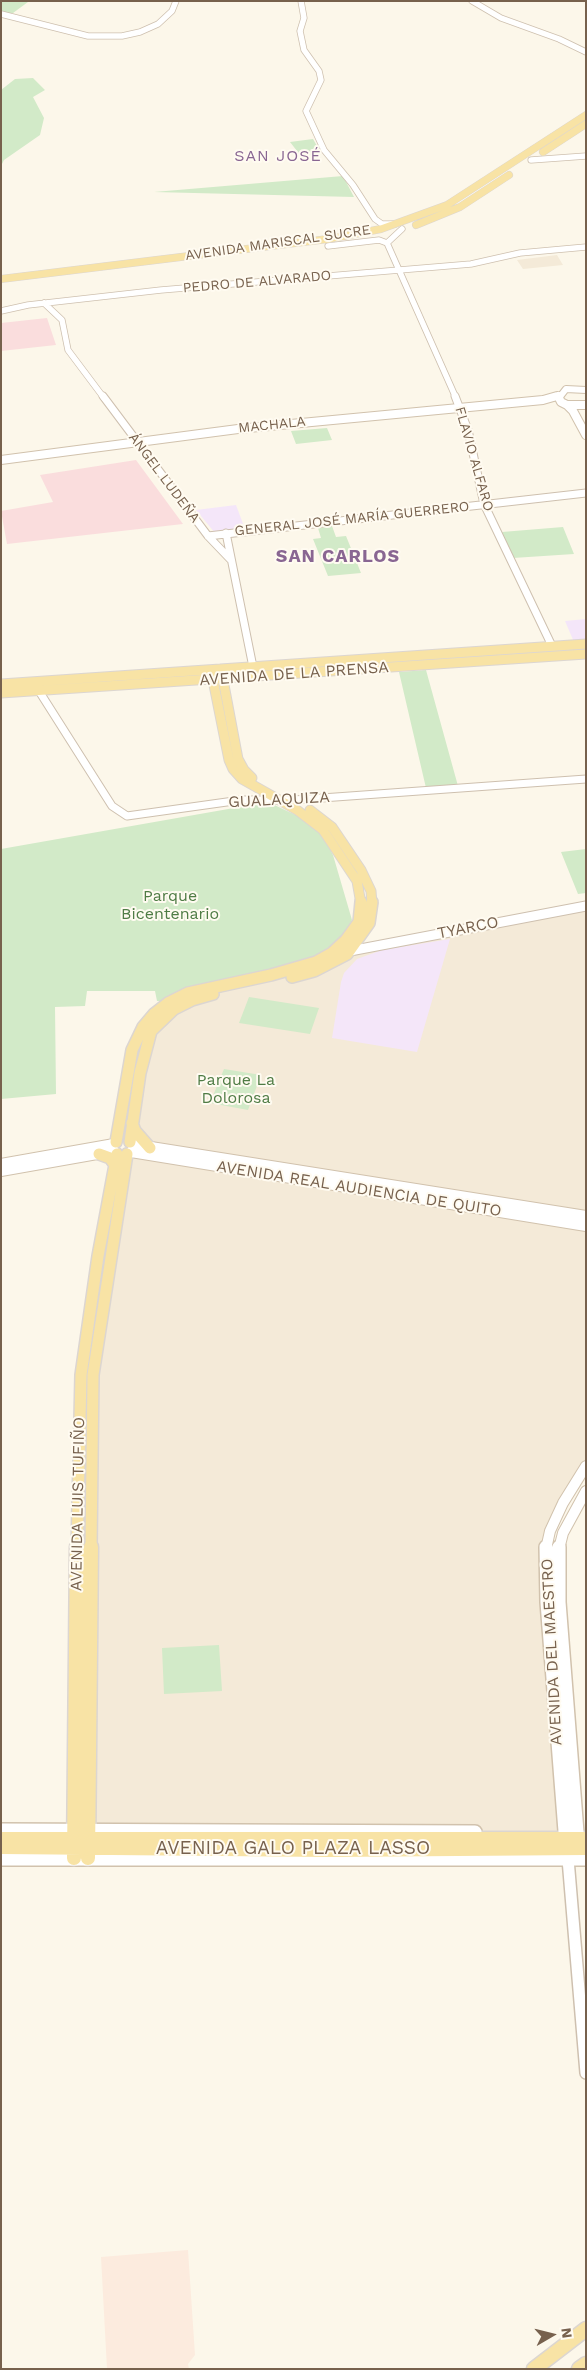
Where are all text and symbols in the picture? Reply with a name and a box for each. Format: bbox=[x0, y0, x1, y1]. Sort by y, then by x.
district label: SAN JOSÉ bbox=[233, 146, 323, 166]
street label: AVENIDA MARISCAL SUCRE bbox=[184, 222, 372, 264]
street label: PEDRO DE ALVARADO bbox=[182, 267, 332, 297]
street label: FLAVIO ALFARO bbox=[451, 405, 497, 513]
street label: MACHALA bbox=[237, 413, 307, 437]
street label: ÁNGEL LUDEÑA bbox=[125, 430, 203, 526]
street label: GENERAL JOSÉ MARÍA GUERRERO bbox=[234, 498, 470, 540]
district label: SAN CARLOS bbox=[275, 546, 401, 568]
street label: AVENIDA DE LA PRENSA bbox=[199, 658, 389, 690]
street label: GUALAQUIZA bbox=[228, 788, 330, 812]
park label: Parque Bicentenario bbox=[121, 886, 219, 924]
street label: TYARCO bbox=[436, 913, 500, 943]
park label: Parque La Dolorosa bbox=[197, 1070, 275, 1108]
street label: AVENIDA REAL AUDIENCIA DE QUITO bbox=[215, 1157, 503, 1221]
street label: AVENIDA LUIS TUFIÑO bbox=[67, 1417, 89, 1591]
street label: AVENIDA DEL MAESTRO bbox=[538, 1558, 566, 1746]
street label: AVENIDA GALO PLAZA LASSO bbox=[156, 1837, 430, 1859]
north arrow bbox=[527, 2310, 577, 2360]
text: N bbox=[558, 2327, 575, 2339]

